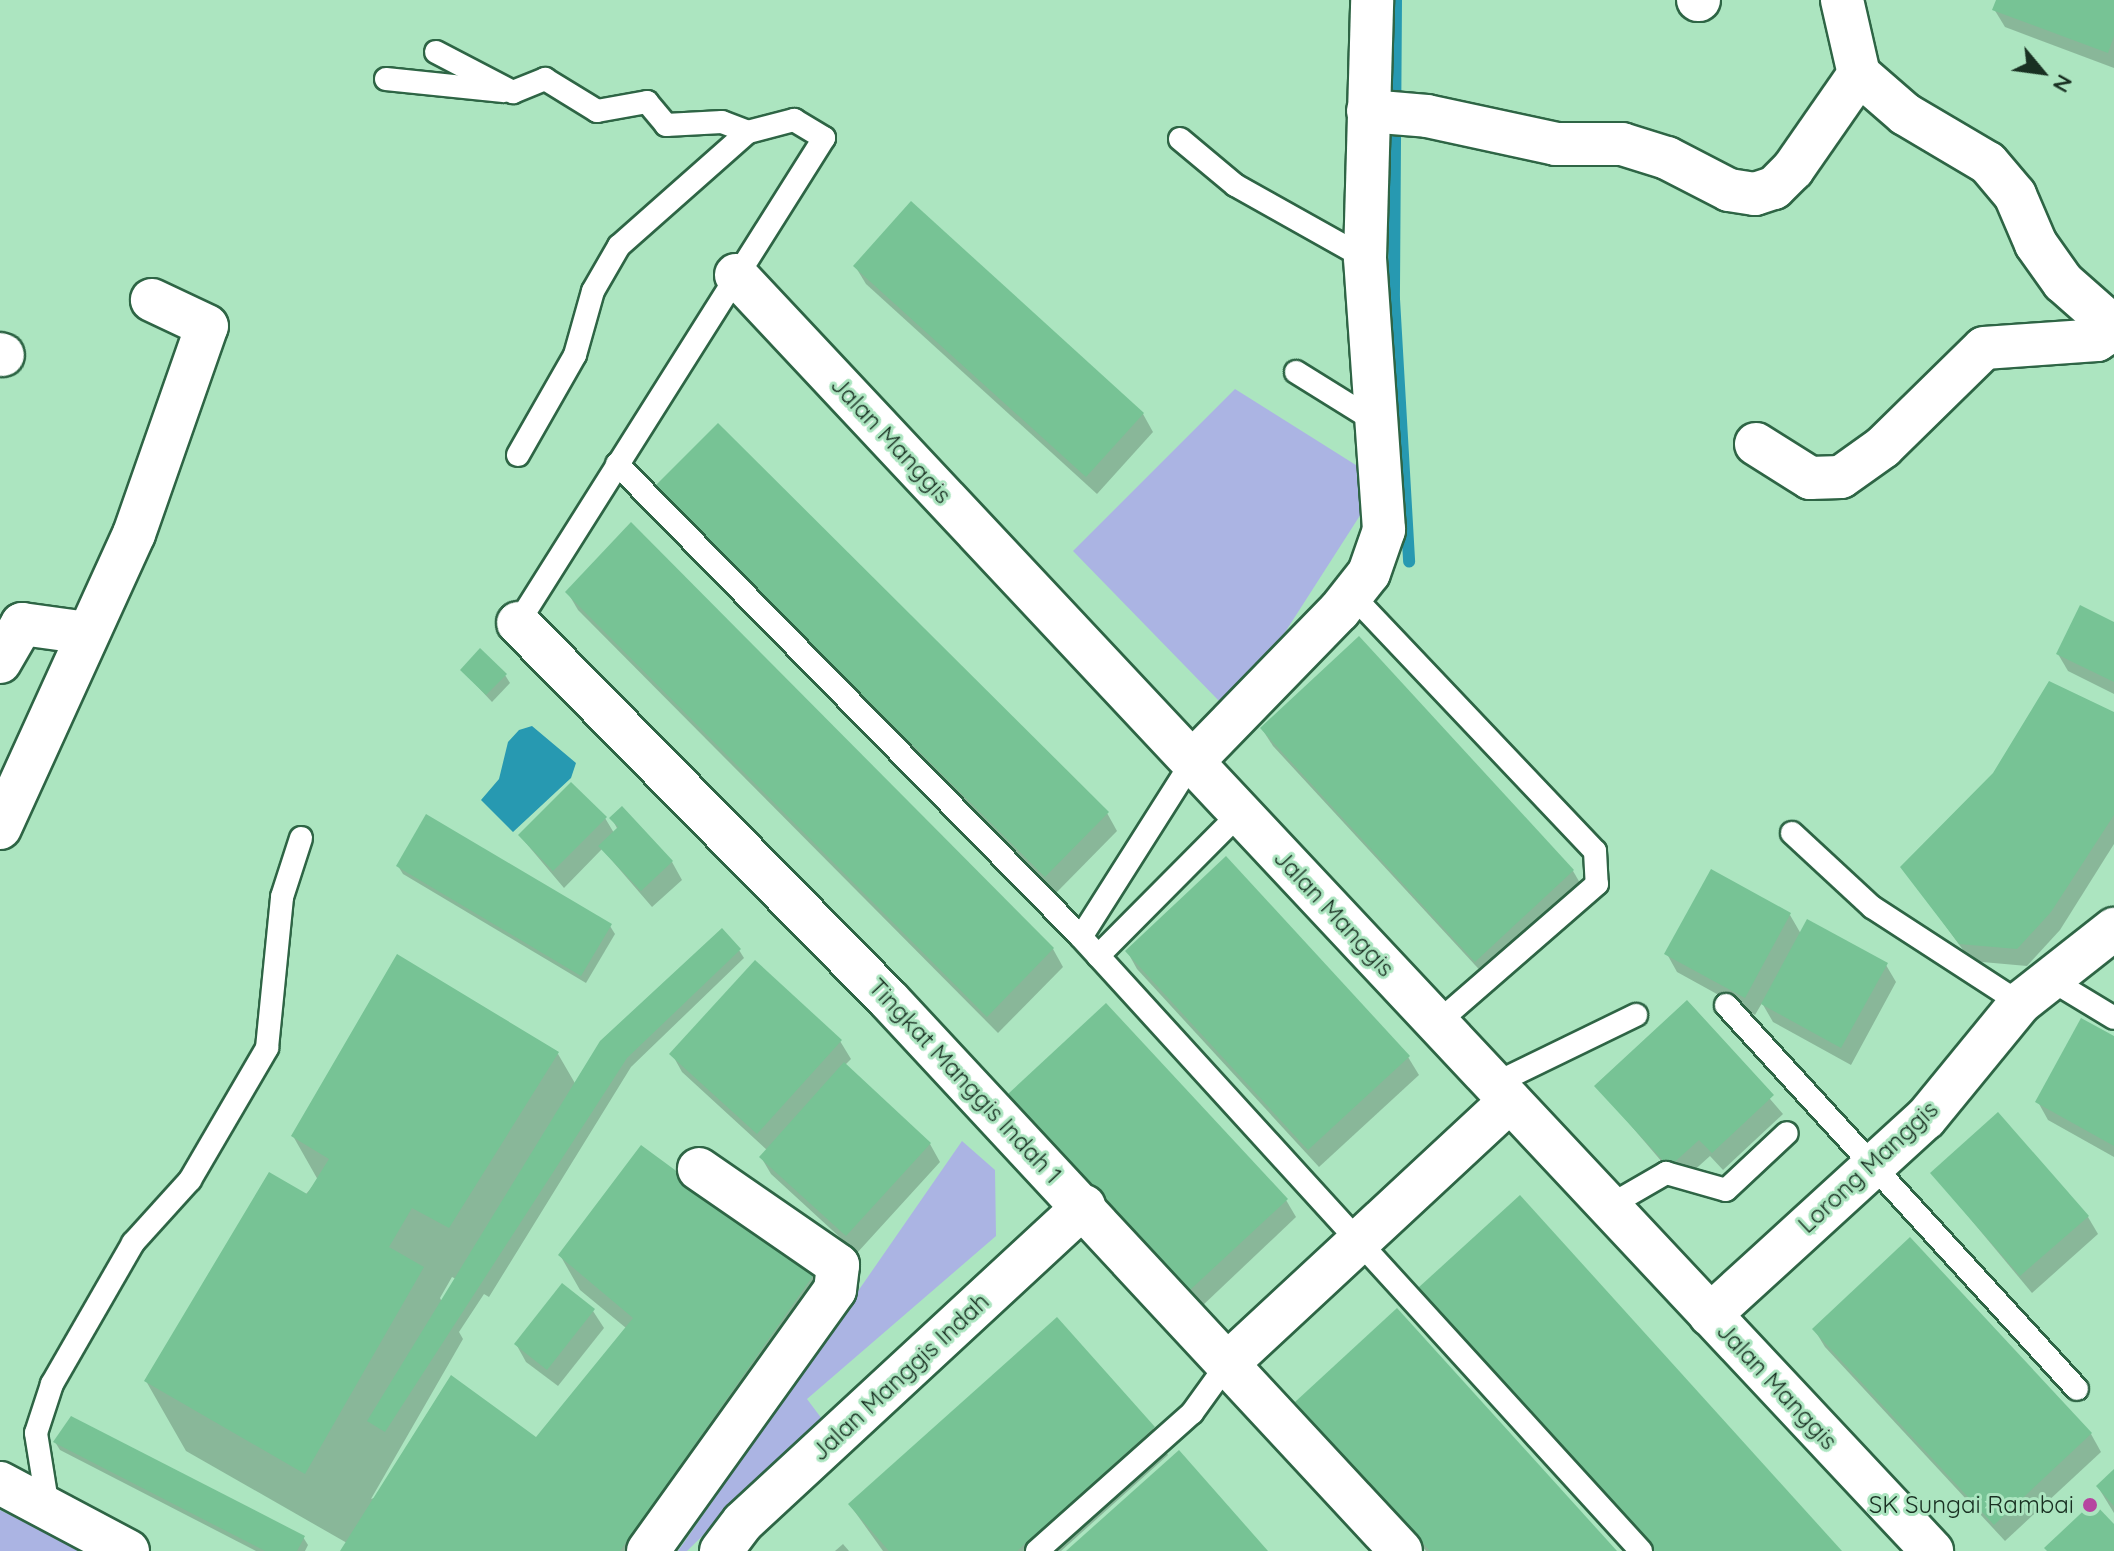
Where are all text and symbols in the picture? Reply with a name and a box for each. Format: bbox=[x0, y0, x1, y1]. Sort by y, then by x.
north arrow bbox=[2002, 32, 2082, 112]
text: N bbox=[2047, 70, 2079, 97]
street label: Jalan Manggis bbox=[825, 370, 957, 510]
street label: Jalan Manggis bbox=[1268, 843, 1400, 983]
street label: Tingkat Manggis Indah 1 bbox=[863, 973, 1067, 1189]
street label: Lorong Manggis bbox=[1792, 1095, 1944, 1239]
street label: Jalan Manggis Indah bbox=[805, 1287, 995, 1467]
street label: Jalan Manggis bbox=[1711, 1316, 1843, 1456]
place label: SK Sungai Rambai bbox=[1869, 1491, 2074, 1519]
marker: SK Sungai Rambai bbox=[2081, 1496, 2099, 1514]

